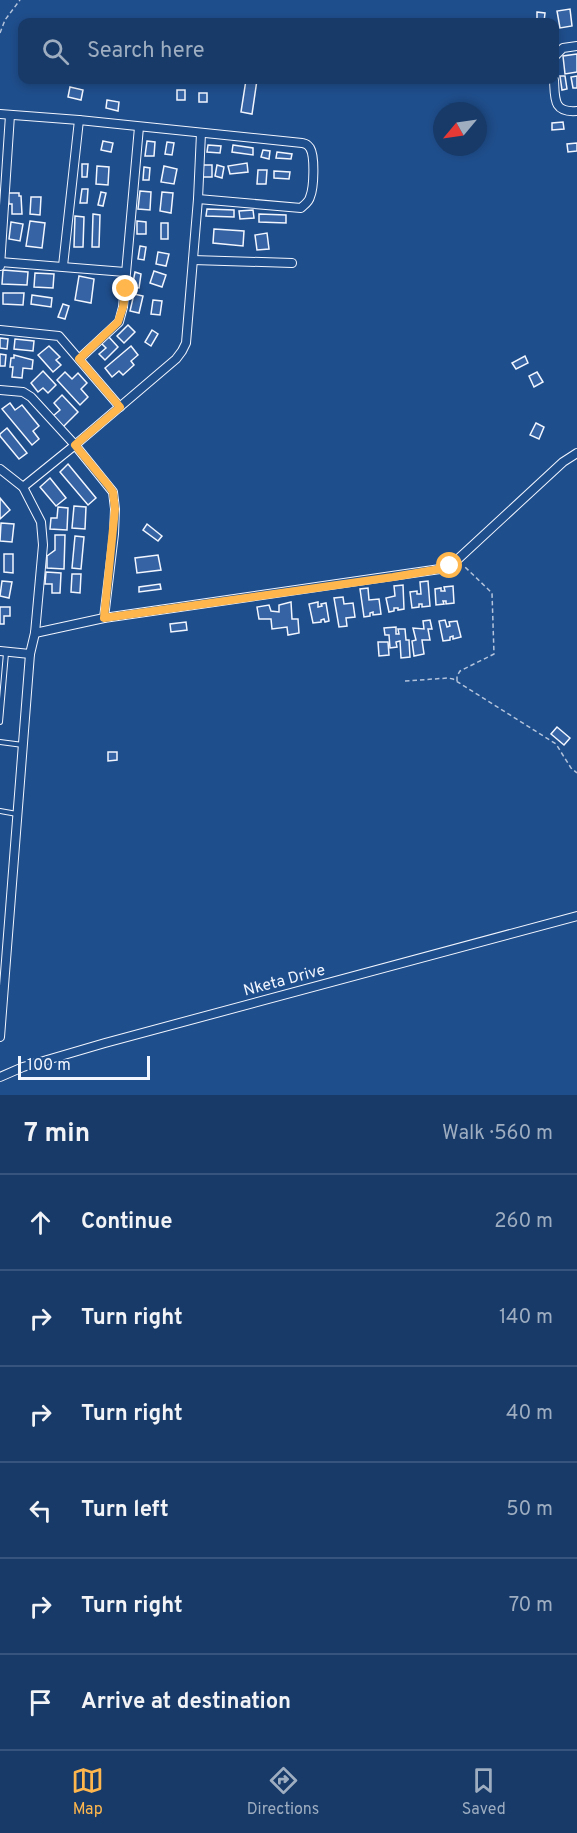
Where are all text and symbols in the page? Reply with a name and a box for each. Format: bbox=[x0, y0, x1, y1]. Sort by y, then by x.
search box bbox=[18, 18, 559, 84]
icon: search bbox=[39, 35, 72, 68]
text: Search here bbox=[87, 38, 205, 65]
north arrow bbox=[433, 102, 487, 156]
route end bbox=[112, 275, 138, 301]
route start bbox=[436, 552, 462, 578]
street label: Nketa Drive bbox=[241, 960, 328, 1001]
scale bar bbox=[18, 1053, 150, 1080]
text: 100 m bbox=[27, 1056, 71, 1076]
text: 7 min bbox=[24, 1118, 90, 1151]
text: Walk · 560 m bbox=[442, 1121, 553, 1147]
icon: ahead bbox=[24, 1206, 57, 1239]
text: Continue bbox=[81, 1209, 172, 1236]
text: 260 m bbox=[494, 1209, 553, 1235]
icon: right bbox=[24, 1302, 57, 1335]
text: Turn right bbox=[81, 1305, 183, 1332]
text: 140 m bbox=[499, 1305, 553, 1331]
icon: right bbox=[24, 1398, 57, 1431]
text: Turn right bbox=[81, 1401, 183, 1428]
text: 40 m bbox=[506, 1401, 553, 1427]
icon: left bbox=[24, 1494, 57, 1527]
text: Turn left bbox=[81, 1497, 169, 1524]
text: 50 m bbox=[506, 1497, 553, 1523]
icon: right bbox=[24, 1590, 57, 1623]
text: Turn right bbox=[81, 1593, 183, 1620]
text: 70 m bbox=[509, 1593, 553, 1619]
icon: arrive bbox=[24, 1686, 57, 1719]
text: Arrive at destination bbox=[81, 1689, 291, 1716]
tab: Map bbox=[71, 1764, 104, 1820]
tab: Directions bbox=[247, 1764, 319, 1820]
tab: Saved bbox=[462, 1764, 506, 1820]

